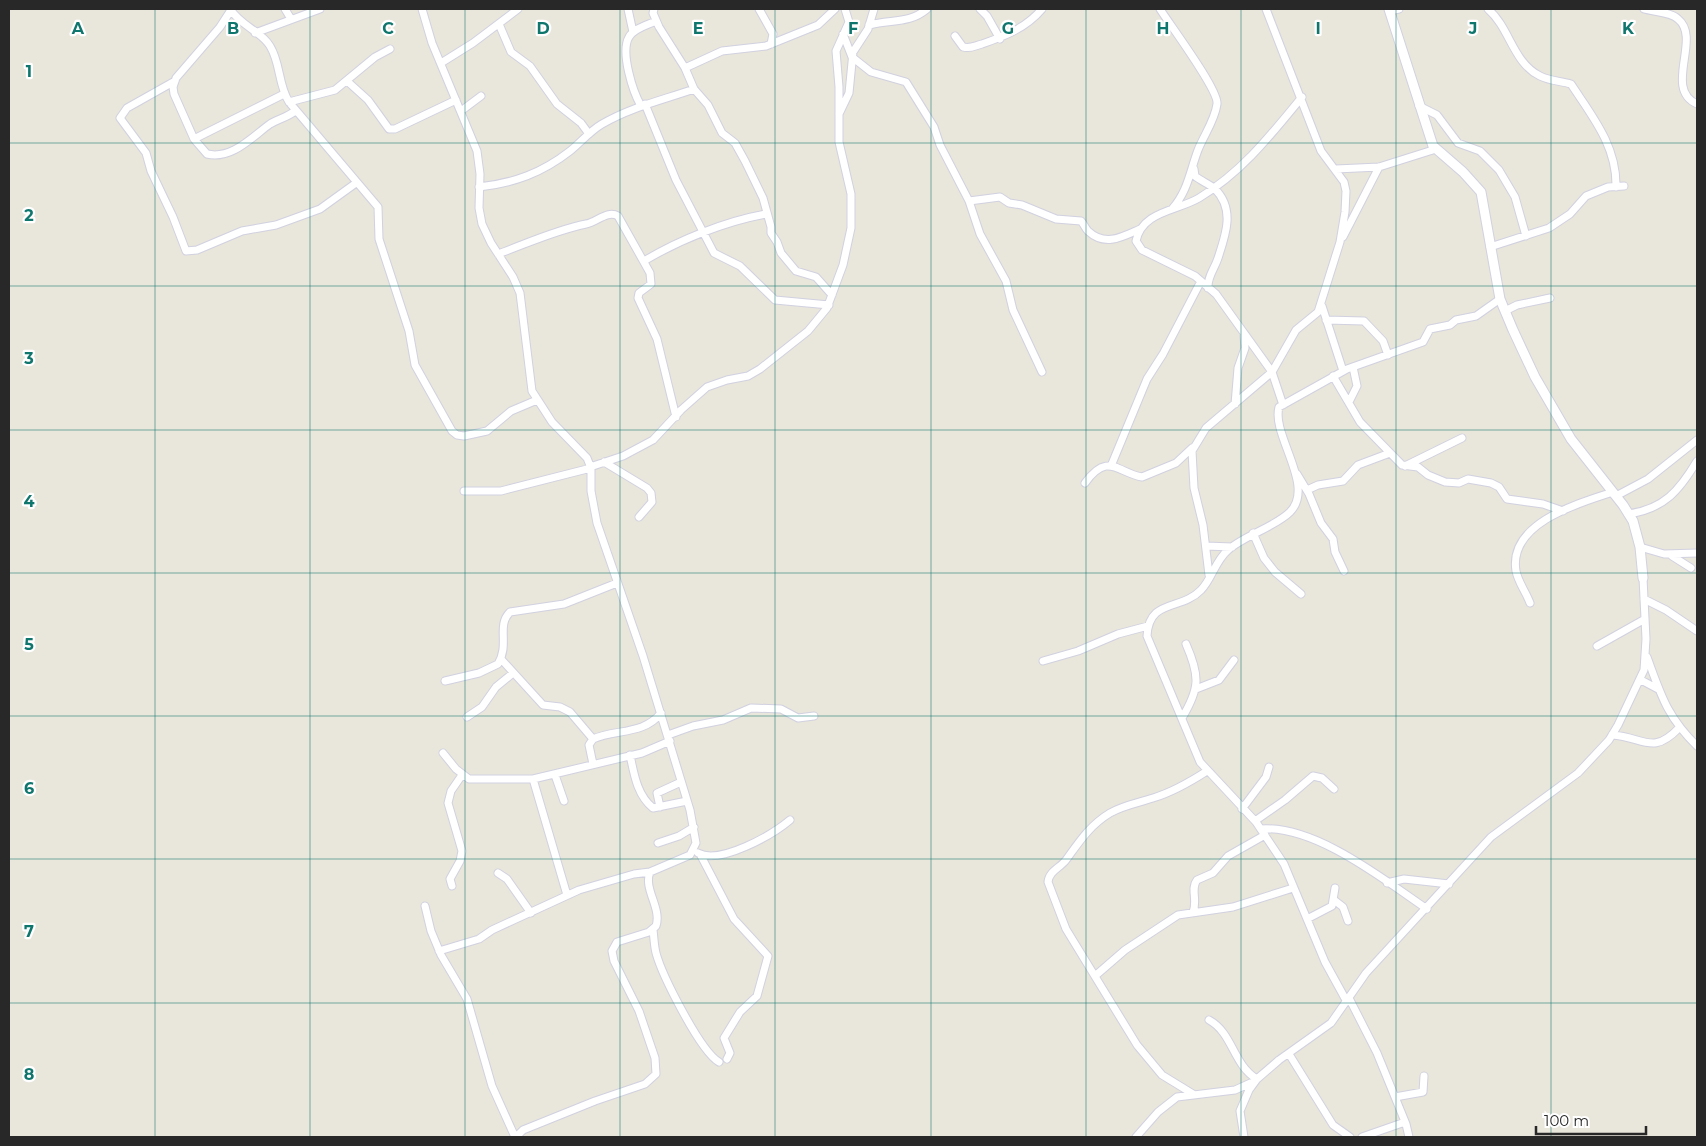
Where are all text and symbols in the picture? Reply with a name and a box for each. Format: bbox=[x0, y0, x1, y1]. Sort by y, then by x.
text: A bbox=[71, 19, 85, 38]
text: B bbox=[227, 19, 239, 38]
text: C bbox=[382, 19, 394, 38]
text: D bbox=[536, 19, 550, 38]
text: E bbox=[693, 19, 703, 38]
text: F bbox=[848, 19, 858, 38]
text: G bbox=[1002, 19, 1014, 38]
text: H bbox=[1157, 19, 1169, 38]
text: I bbox=[1315, 19, 1321, 38]
text: J bbox=[1468, 19, 1477, 38]
text: K bbox=[1622, 19, 1635, 38]
text: 1 bbox=[26, 62, 32, 81]
text: 2 bbox=[24, 206, 34, 225]
text: 3 bbox=[23, 349, 34, 368]
text: 4 bbox=[23, 492, 35, 511]
text: 5 bbox=[24, 635, 34, 654]
text: 6 bbox=[24, 779, 34, 798]
text: 7 bbox=[24, 922, 34, 941]
text: 8 bbox=[24, 1065, 34, 1084]
scale bar bbox=[1536, 1104, 1646, 1136]
text: 100 m bbox=[1544, 1111, 1589, 1130]

